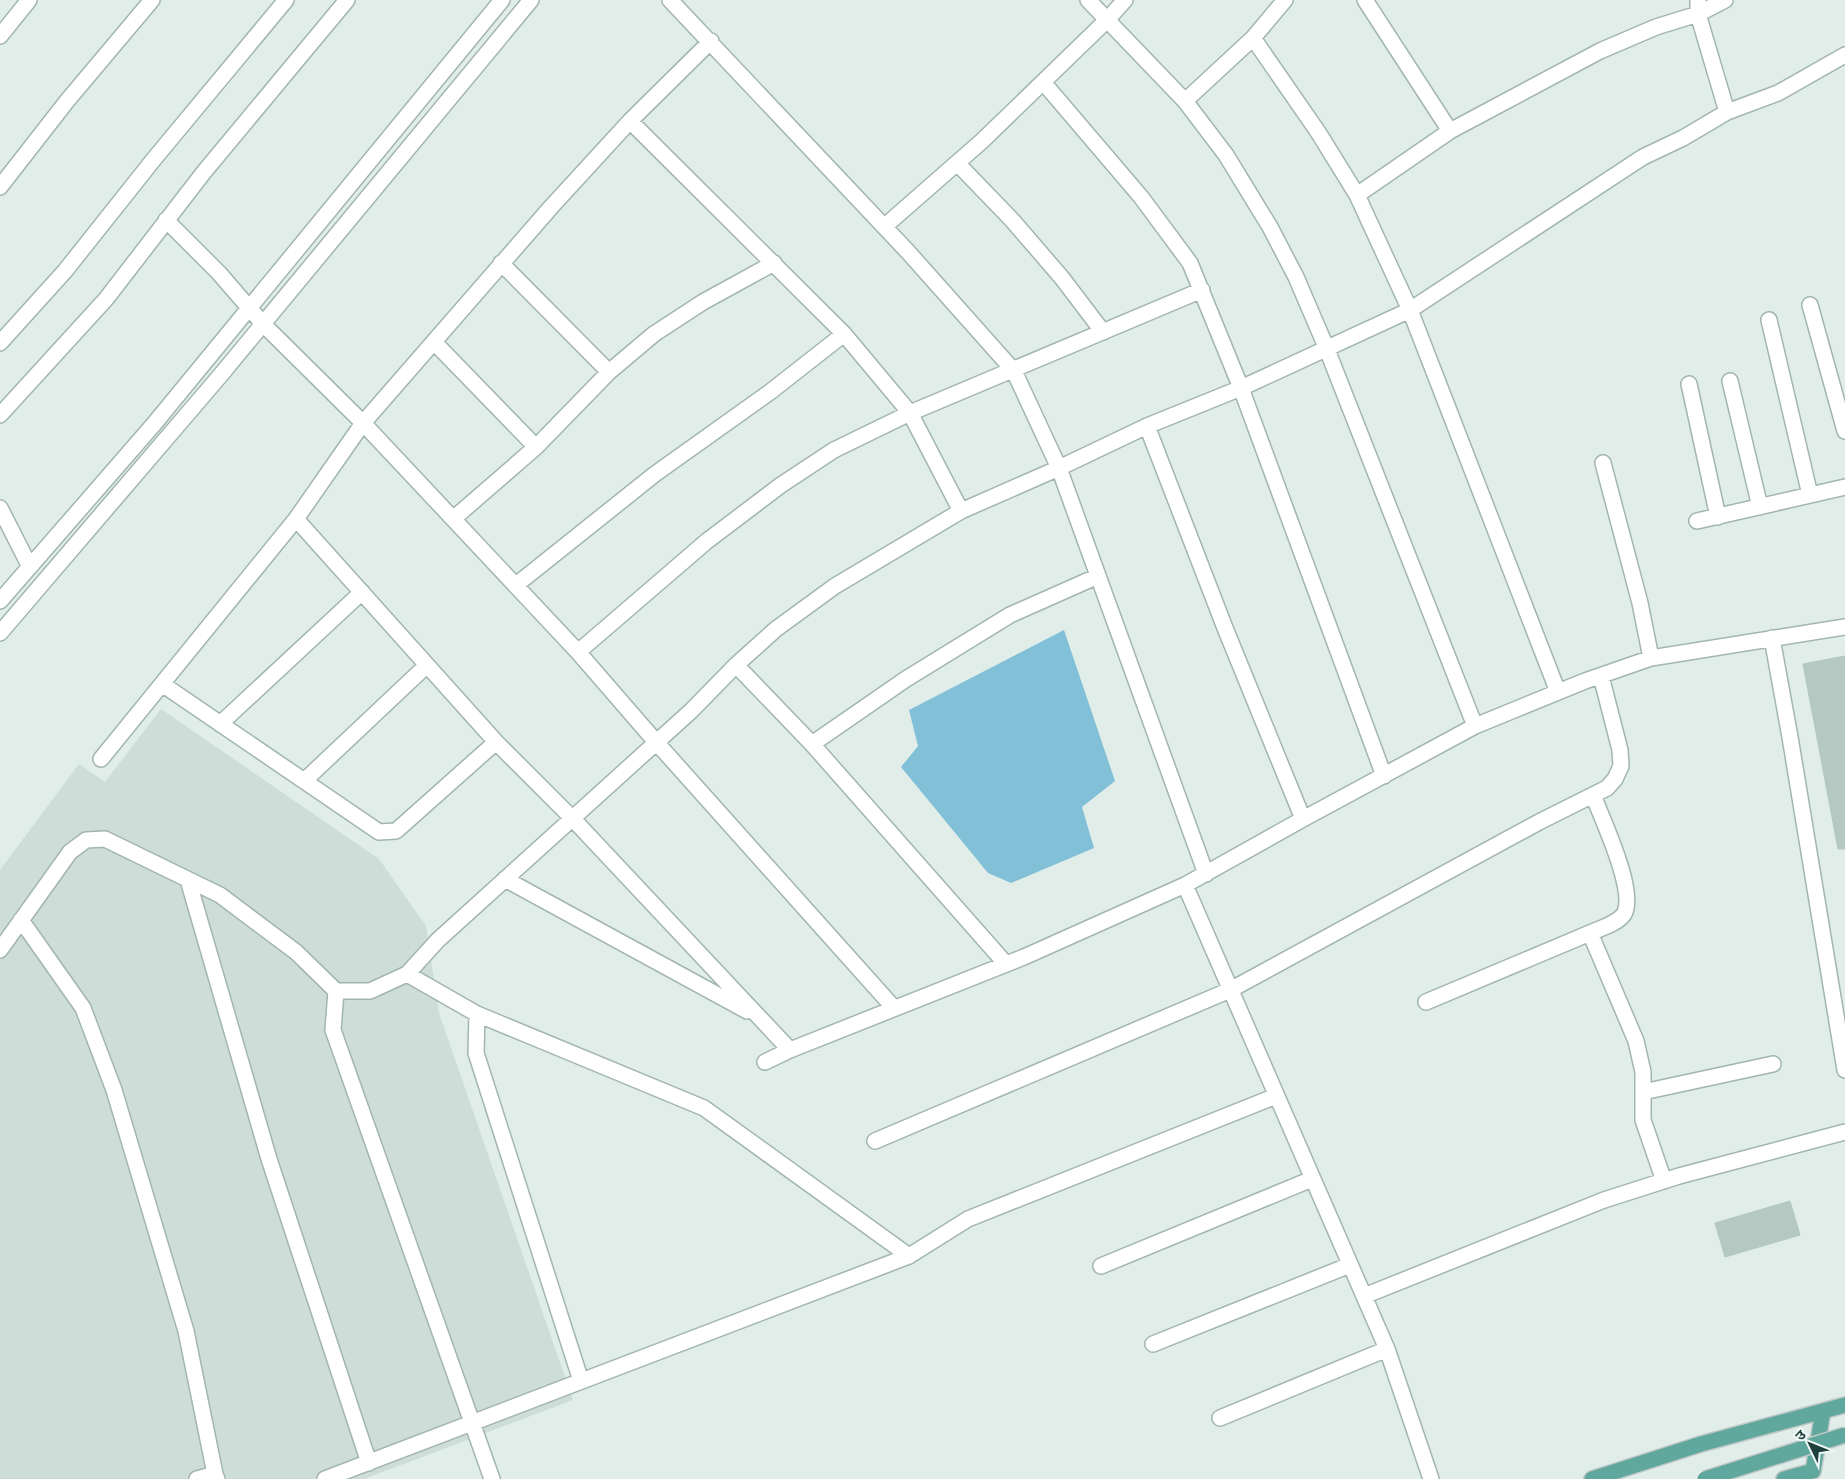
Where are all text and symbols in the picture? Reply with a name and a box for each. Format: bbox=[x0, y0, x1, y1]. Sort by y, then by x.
north arrow bbox=[1785, 1419, 1835, 1469]
text: उ bbox=[1792, 1426, 1810, 1444]

